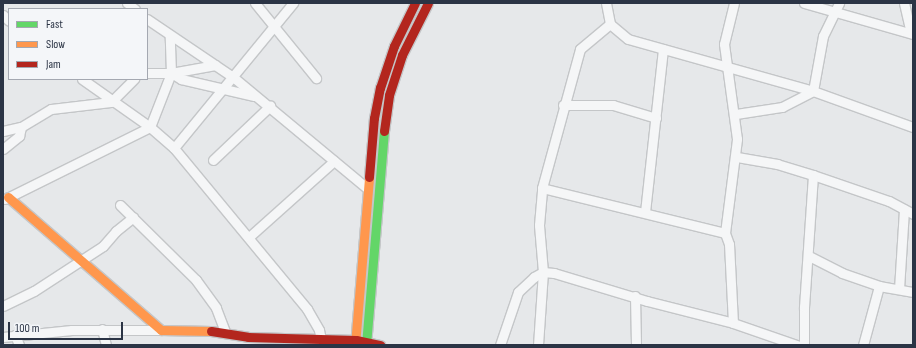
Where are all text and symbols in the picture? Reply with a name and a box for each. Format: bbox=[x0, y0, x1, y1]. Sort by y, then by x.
legend bbox=[8, 8, 148, 80]
text: Fast bbox=[46, 17, 63, 32]
text: Slow bbox=[46, 37, 65, 52]
text: Jam bbox=[46, 57, 61, 72]
scale bar bbox=[10, 314, 125, 340]
text: 100 m bbox=[15, 321, 40, 336]

